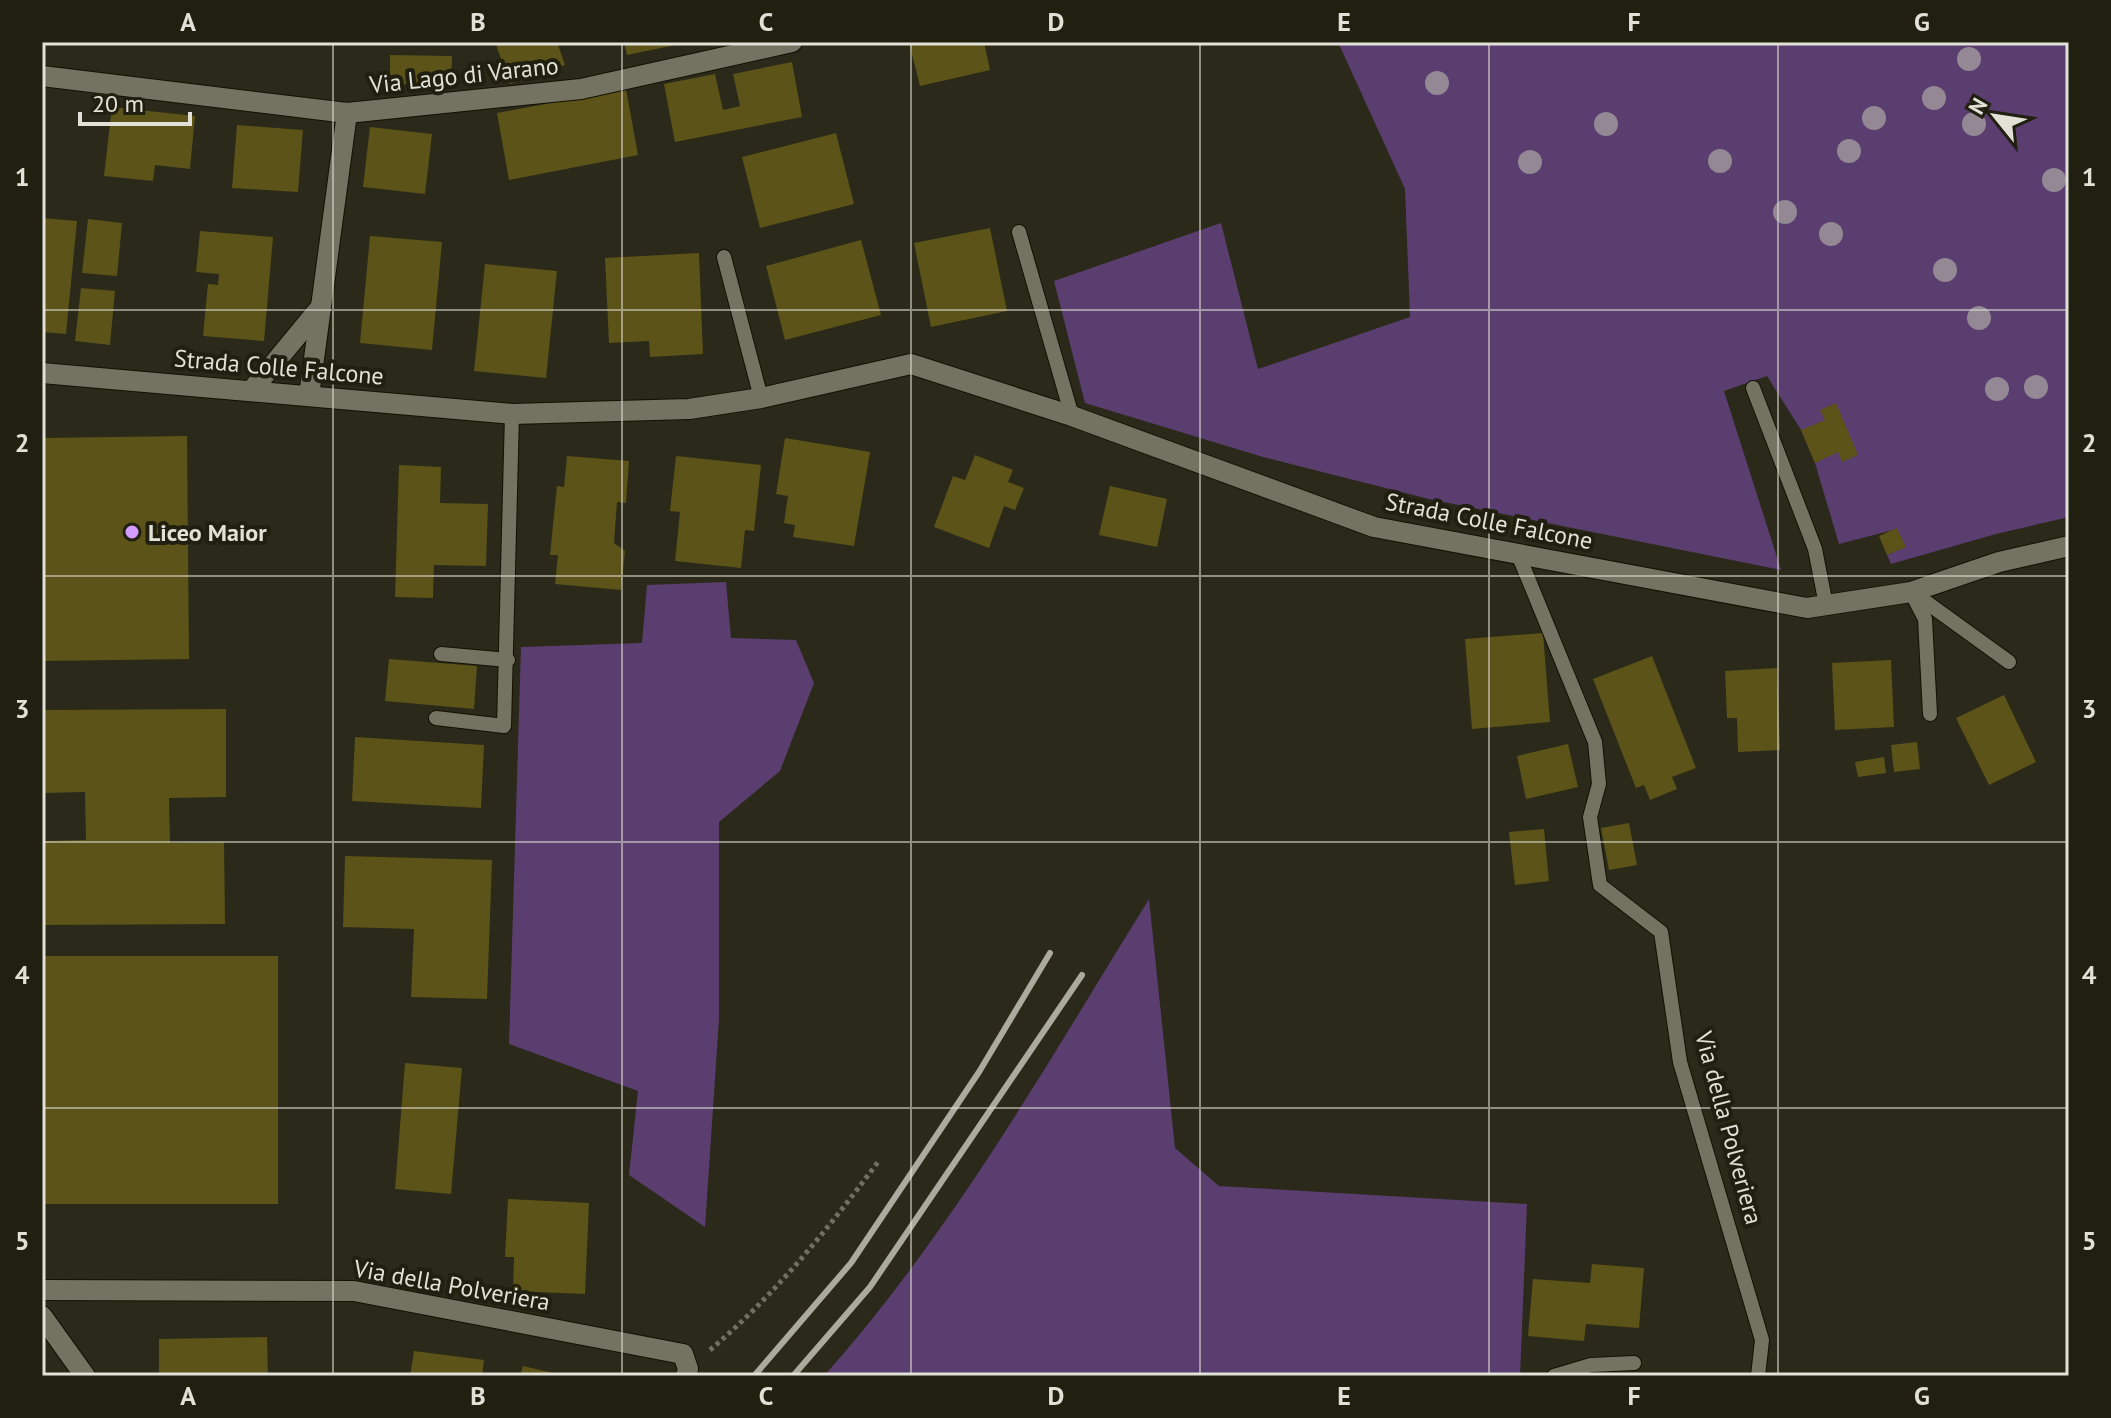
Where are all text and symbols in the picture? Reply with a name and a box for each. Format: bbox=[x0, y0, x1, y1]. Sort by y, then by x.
text: A bbox=[180, 5, 196, 38]
text: B bbox=[470, 5, 486, 38]
text: C bbox=[759, 5, 773, 38]
text: D bbox=[1048, 5, 1064, 38]
text: E bbox=[1337, 5, 1351, 38]
text: F bbox=[1627, 5, 1641, 38]
text: G bbox=[1914, 5, 1930, 38]
street label: Via Lago di Varano bbox=[367, 50, 560, 100]
scale bar bbox=[80, 76, 190, 126]
north arrow bbox=[1955, 76, 2035, 156]
text: 20 m bbox=[92, 88, 144, 119]
text: N bbox=[1962, 93, 1993, 119]
text: 1 bbox=[15, 160, 29, 193]
text: 1 bbox=[2082, 160, 2096, 193]
street label: Strada Colle Falcone bbox=[173, 342, 385, 392]
text: 2 bbox=[15, 426, 29, 459]
text: 2 bbox=[2082, 426, 2096, 459]
street label: Strada Colle Falcone bbox=[1383, 486, 1595, 556]
place label: Liceo Maior bbox=[148, 517, 267, 548]
marker: Liceo Maior bbox=[123, 523, 141, 541]
text: 3 bbox=[15, 692, 29, 725]
text: 3 bbox=[2082, 692, 2096, 725]
text: 4 bbox=[15, 958, 30, 991]
text: 4 bbox=[2082, 958, 2097, 991]
street label: Via della Polveriera bbox=[1688, 1027, 1770, 1228]
text: 5 bbox=[15, 1224, 29, 1257]
text: 5 bbox=[2082, 1224, 2096, 1257]
street label: Via della Polveriera bbox=[351, 1252, 552, 1318]
text: A bbox=[180, 1379, 196, 1412]
text: B bbox=[470, 1379, 486, 1412]
text: C bbox=[759, 1379, 773, 1412]
text: D bbox=[1048, 1379, 1064, 1412]
text: E bbox=[1337, 1379, 1351, 1412]
text: F bbox=[1627, 1379, 1641, 1412]
text: G bbox=[1914, 1379, 1930, 1412]

